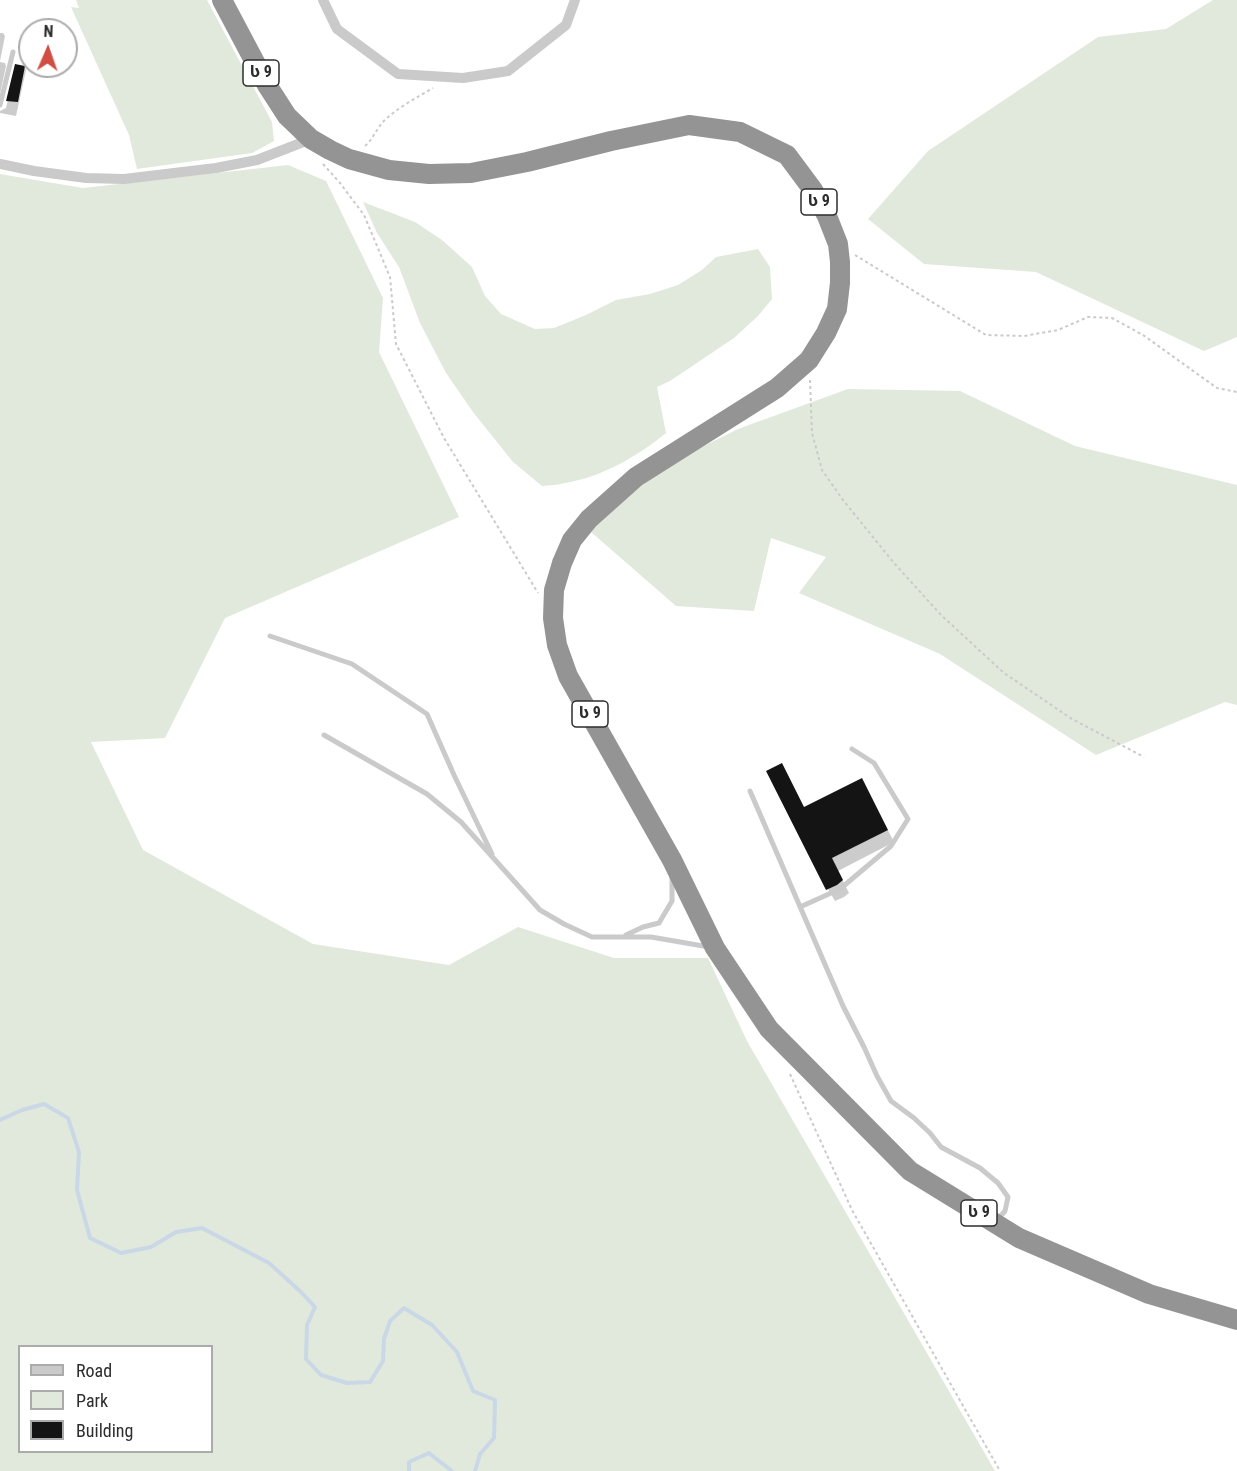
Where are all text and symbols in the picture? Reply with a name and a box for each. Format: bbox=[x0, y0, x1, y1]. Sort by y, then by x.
north arrow bbox=[18, 18, 78, 78]
text: N bbox=[43, 22, 54, 41]
road number: ს 9 bbox=[243, 60, 279, 86]
road number: ს 9 bbox=[801, 189, 837, 215]
road number: ს 9 bbox=[572, 701, 608, 727]
road number: ს 9 bbox=[961, 1200, 997, 1226]
legend bbox=[18, 1345, 213, 1453]
text: Road bbox=[76, 1360, 112, 1381]
text: Park bbox=[76, 1390, 108, 1411]
text: Building bbox=[76, 1420, 133, 1441]

